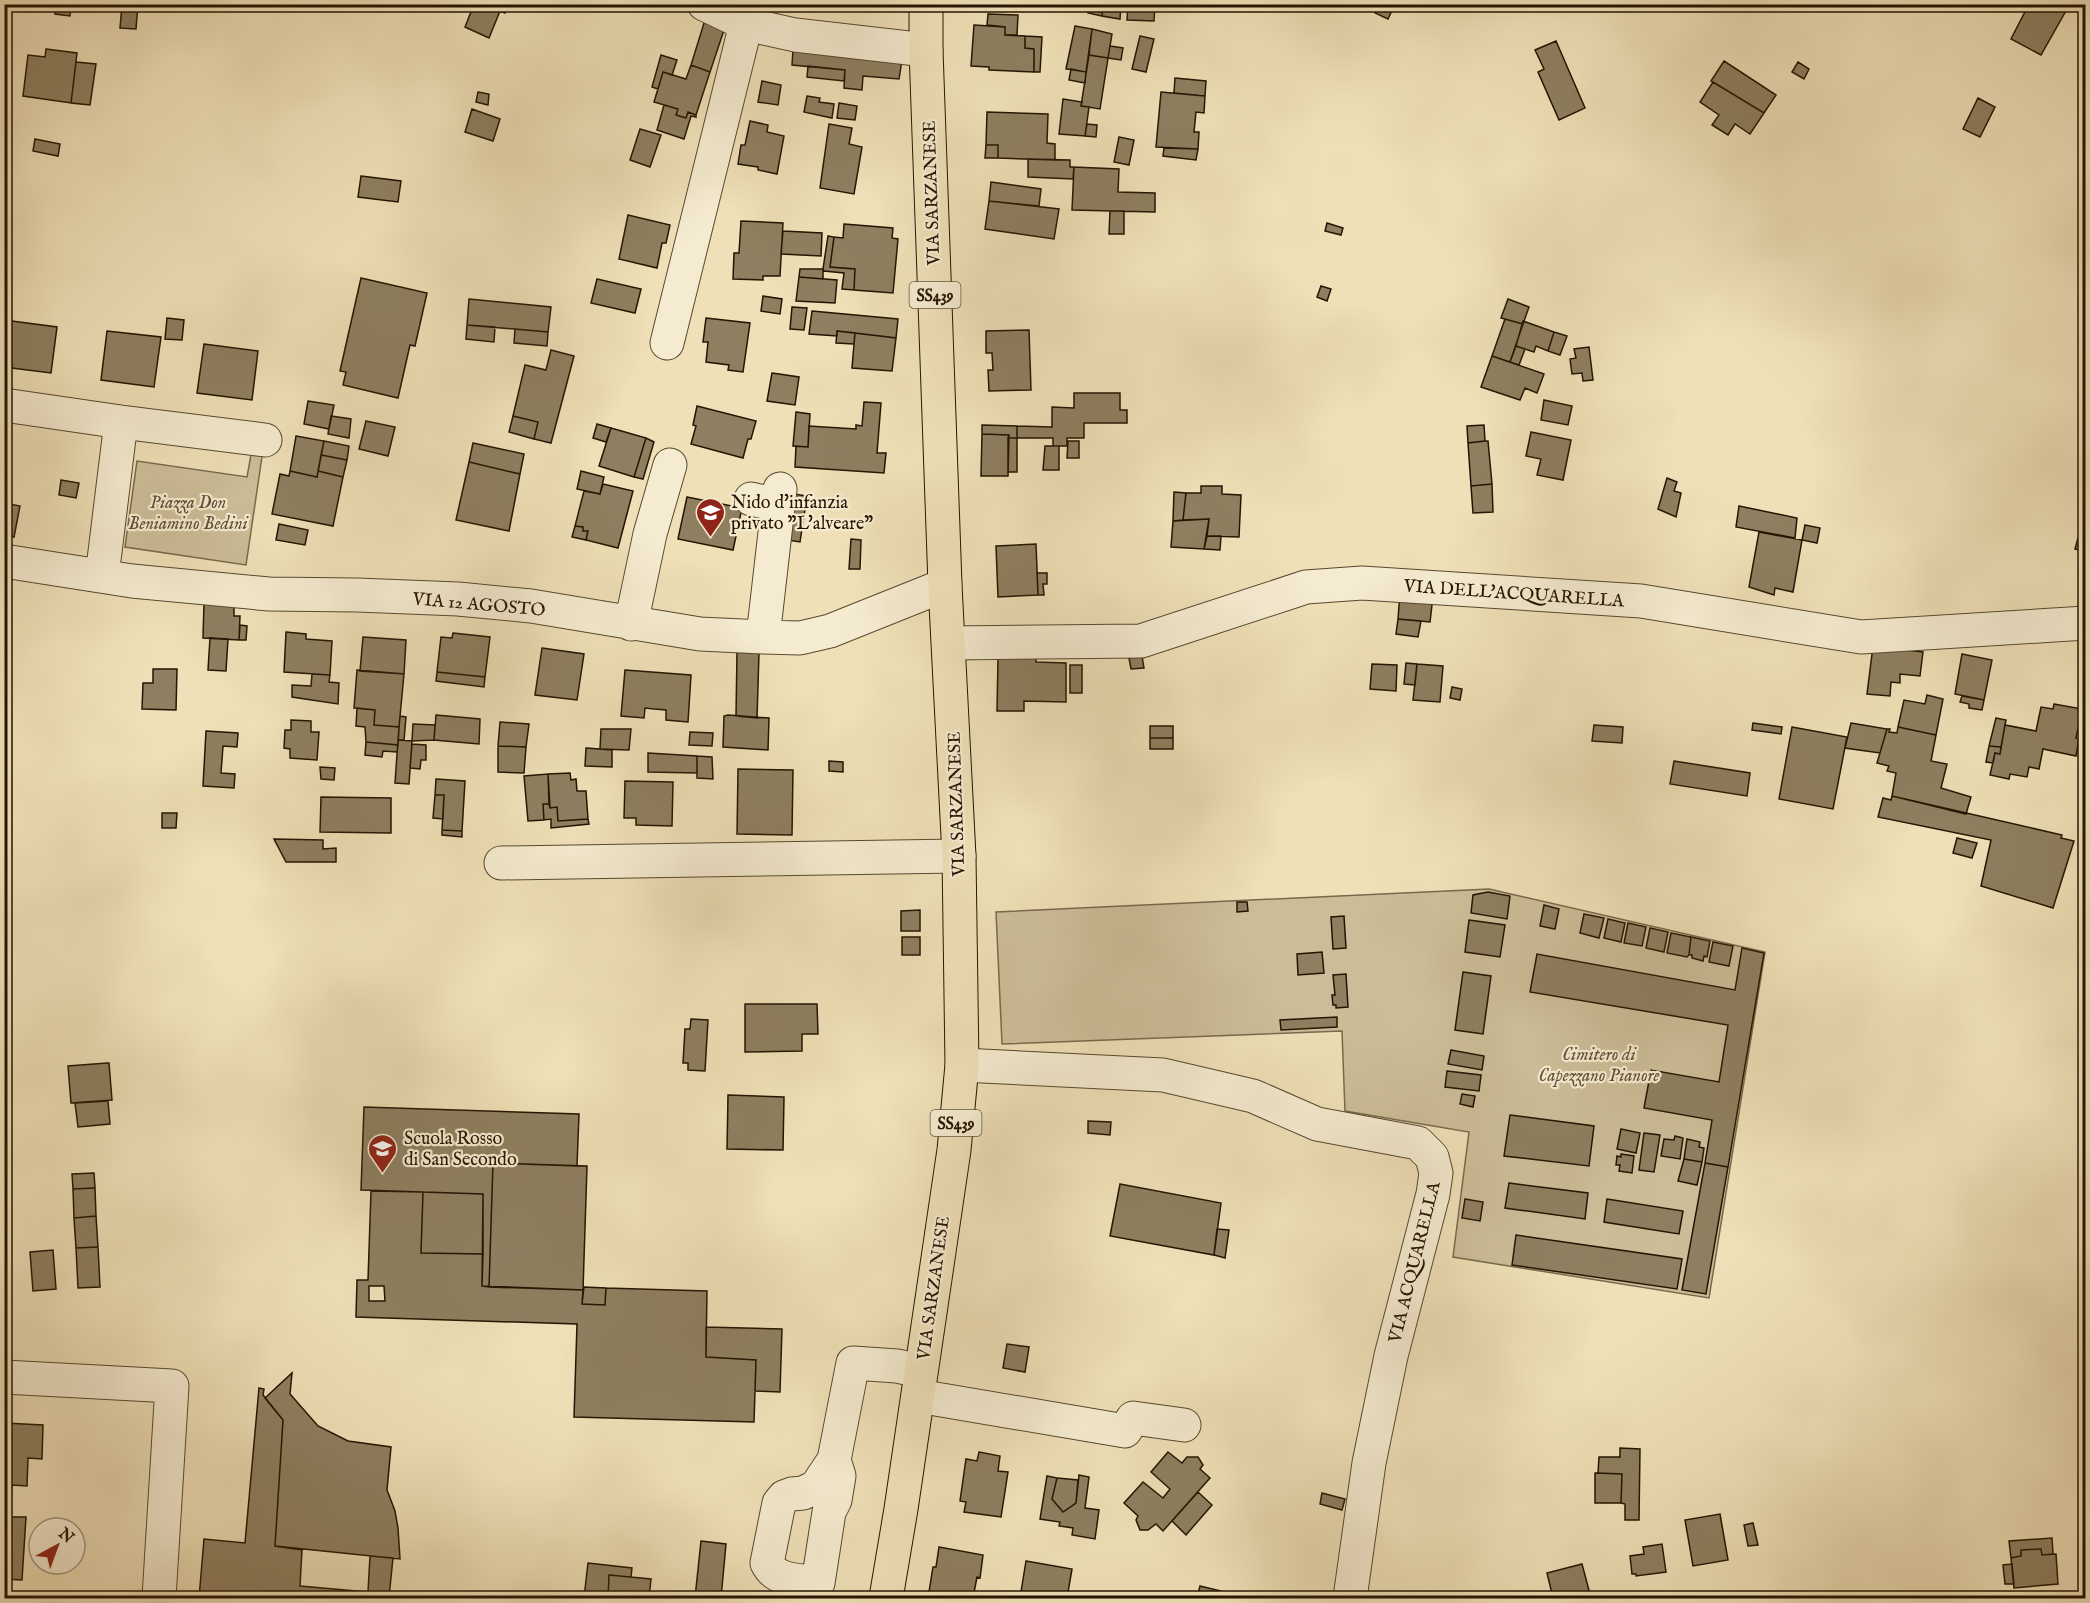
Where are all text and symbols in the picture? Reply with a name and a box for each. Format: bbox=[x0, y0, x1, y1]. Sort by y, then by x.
street label: VIA SARZANESE bbox=[918, 120, 947, 267]
road number: SS439 bbox=[910, 282, 960, 308]
park label: Piazza Don Beniamino Bedini bbox=[128, 492, 250, 536]
place label: Nido d'infanzia privato "L'alveare" bbox=[731, 492, 873, 536]
school or university icon: Nido d'infanzia privato "L'alveare" bbox=[694, 496, 726, 538]
street label: VIA DELL'ACQUARELLA bbox=[1402, 575, 1626, 614]
street label: VIA 12 AGOSTO bbox=[411, 588, 546, 623]
street label: VIA SARZANESE bbox=[943, 731, 972, 878]
park label: Cimitero di Capezzano Pianore bbox=[1538, 1044, 1660, 1088]
road number: SS439 bbox=[930, 1110, 982, 1136]
place label: Scuola Rosso di San Secondo bbox=[404, 1128, 517, 1172]
school or university icon: Scuola Rosso di San Secondo bbox=[367, 1132, 399, 1174]
street label: VIA ACQUARELLA bbox=[1384, 1179, 1447, 1346]
street label: VIA SARZANESE bbox=[913, 1215, 956, 1363]
north arrow bbox=[27, 1516, 87, 1576]
text: N bbox=[53, 1523, 77, 1548]

